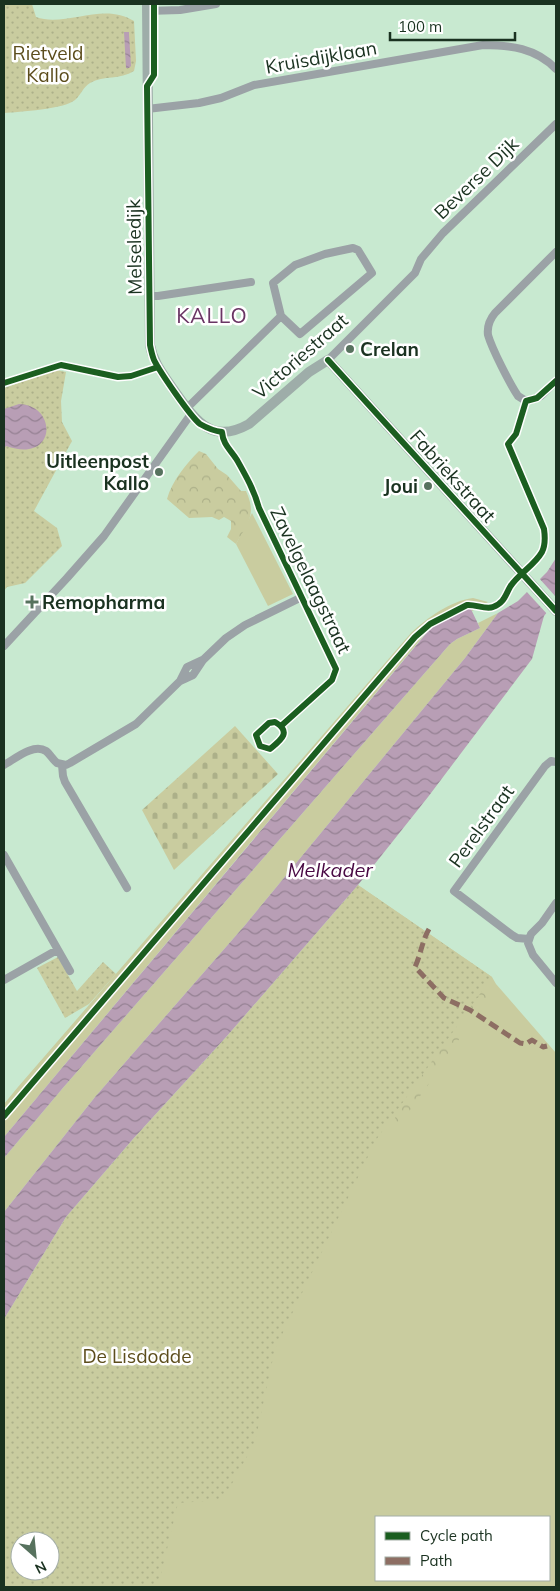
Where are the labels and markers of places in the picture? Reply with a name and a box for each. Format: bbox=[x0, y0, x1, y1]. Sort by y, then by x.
place label: Crelan bbox=[360, 337, 419, 361]
marker: Crelan bbox=[344, 343, 356, 355]
place label: Uitleenpost Kallo bbox=[46, 449, 149, 495]
marker: Uitleenpost Kallo bbox=[153, 466, 165, 478]
place label: Joui bbox=[384, 474, 418, 498]
marker: Joui bbox=[422, 480, 434, 492]
place label: Remopharma bbox=[42, 590, 165, 614]
marker: Remopharma bbox=[26, 596, 38, 608]

